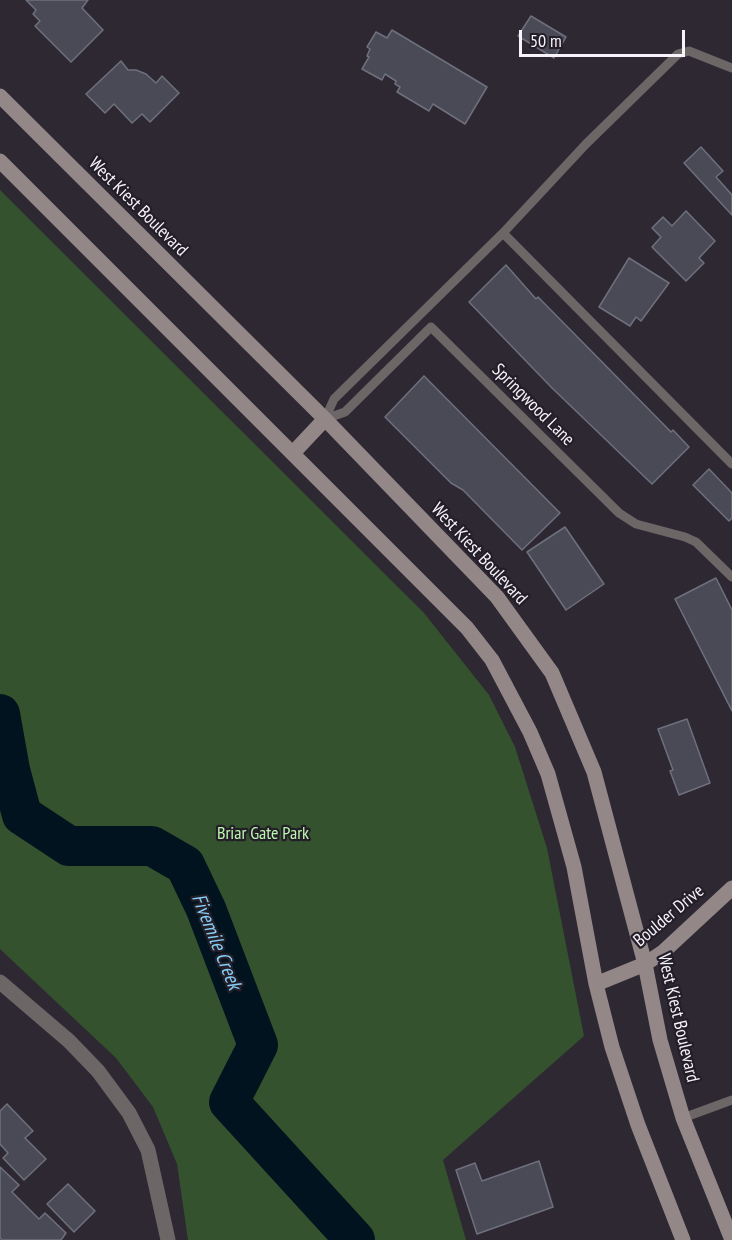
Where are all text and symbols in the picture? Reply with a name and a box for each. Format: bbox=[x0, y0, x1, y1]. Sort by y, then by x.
scale bar bbox=[522, 18, 688, 56]
text: 50 m bbox=[530, 29, 562, 52]
street label: West Kiest Boulevard bbox=[84, 153, 192, 261]
street label: Springwood Lane bbox=[487, 359, 579, 451]
street label: West Kiest Boulevard bbox=[426, 499, 532, 609]
park label: Briar Gate Park bbox=[217, 823, 309, 845]
street label: Boulder Drive bbox=[630, 880, 708, 952]
water label: Fivemile Creek bbox=[186, 890, 246, 994]
street label: West Kiest Boulevard bbox=[653, 952, 703, 1084]

